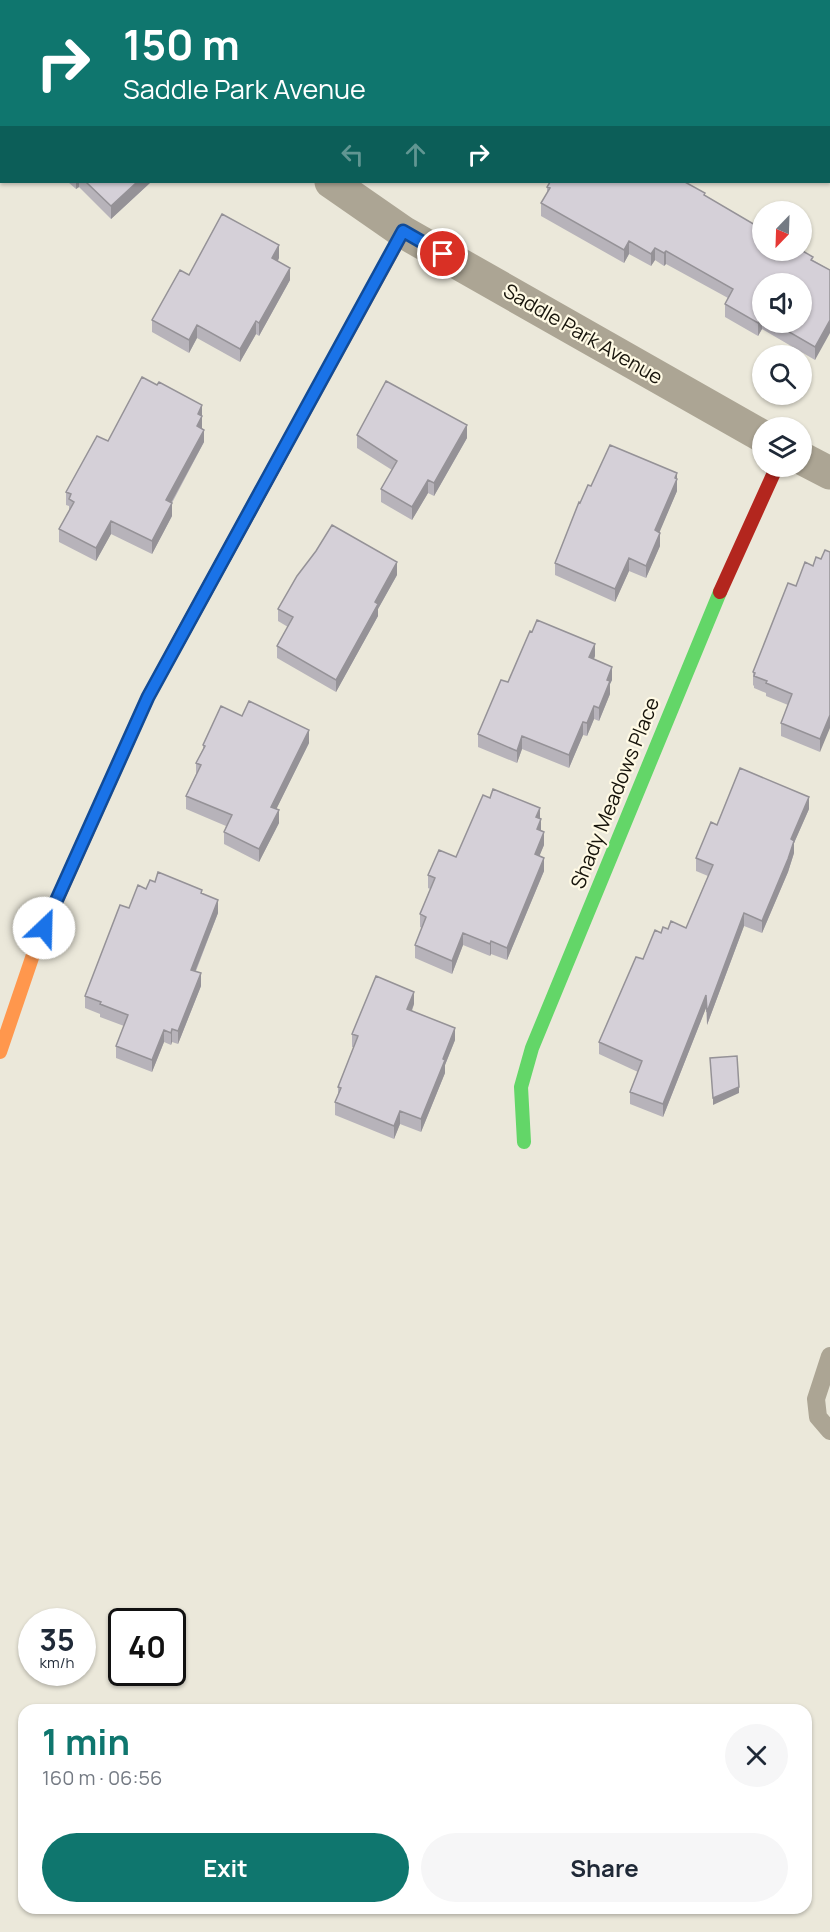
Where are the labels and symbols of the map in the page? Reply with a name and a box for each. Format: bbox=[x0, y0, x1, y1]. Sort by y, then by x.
north arrow bbox=[752, 201, 812, 261]
pin bbox=[417, 228, 468, 279]
street label: Saddle Park Avenue bbox=[499, 277, 668, 390]
street label: Shady Meadows Place bbox=[564, 693, 665, 893]
position arrow bbox=[12, 896, 76, 960]
speed limit sign: 40 bbox=[108, 1608, 186, 1686]

